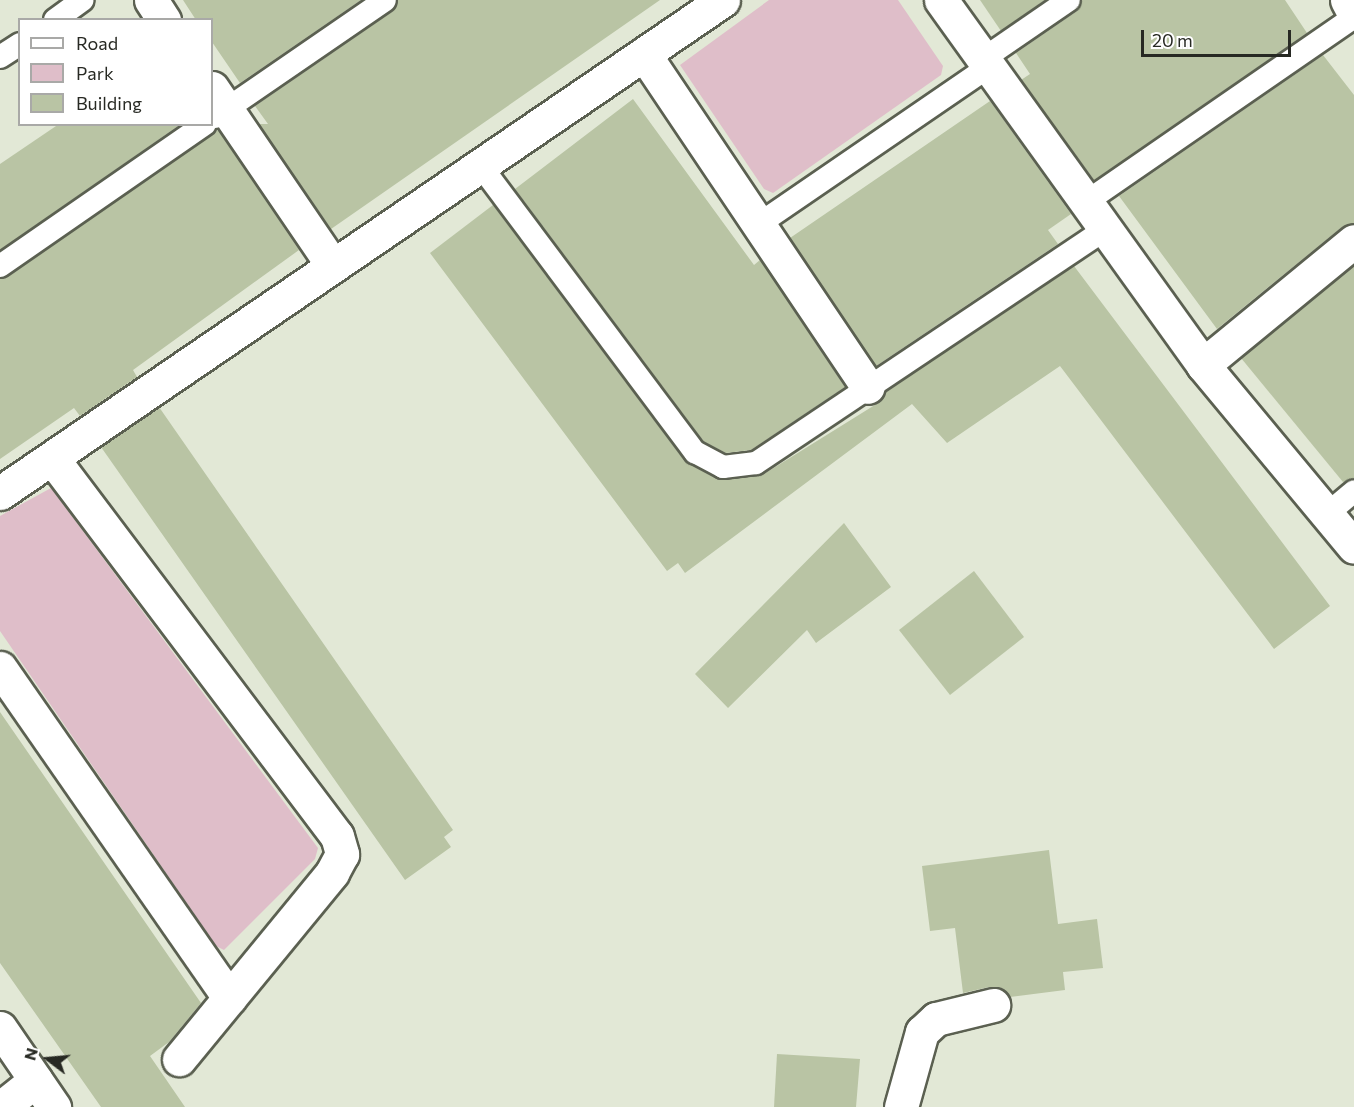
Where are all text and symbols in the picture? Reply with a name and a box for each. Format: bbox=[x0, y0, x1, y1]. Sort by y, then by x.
legend bbox=[18, 18, 213, 126]
scale bar bbox=[1144, 18, 1294, 56]
text: 20 m bbox=[1152, 29, 1193, 51]
text: Road bbox=[76, 32, 118, 54]
text: Park bbox=[76, 62, 114, 84]
text: Building bbox=[76, 92, 142, 114]
north arrow bbox=[18, 1029, 78, 1089]
text: N bbox=[19, 1046, 41, 1062]

